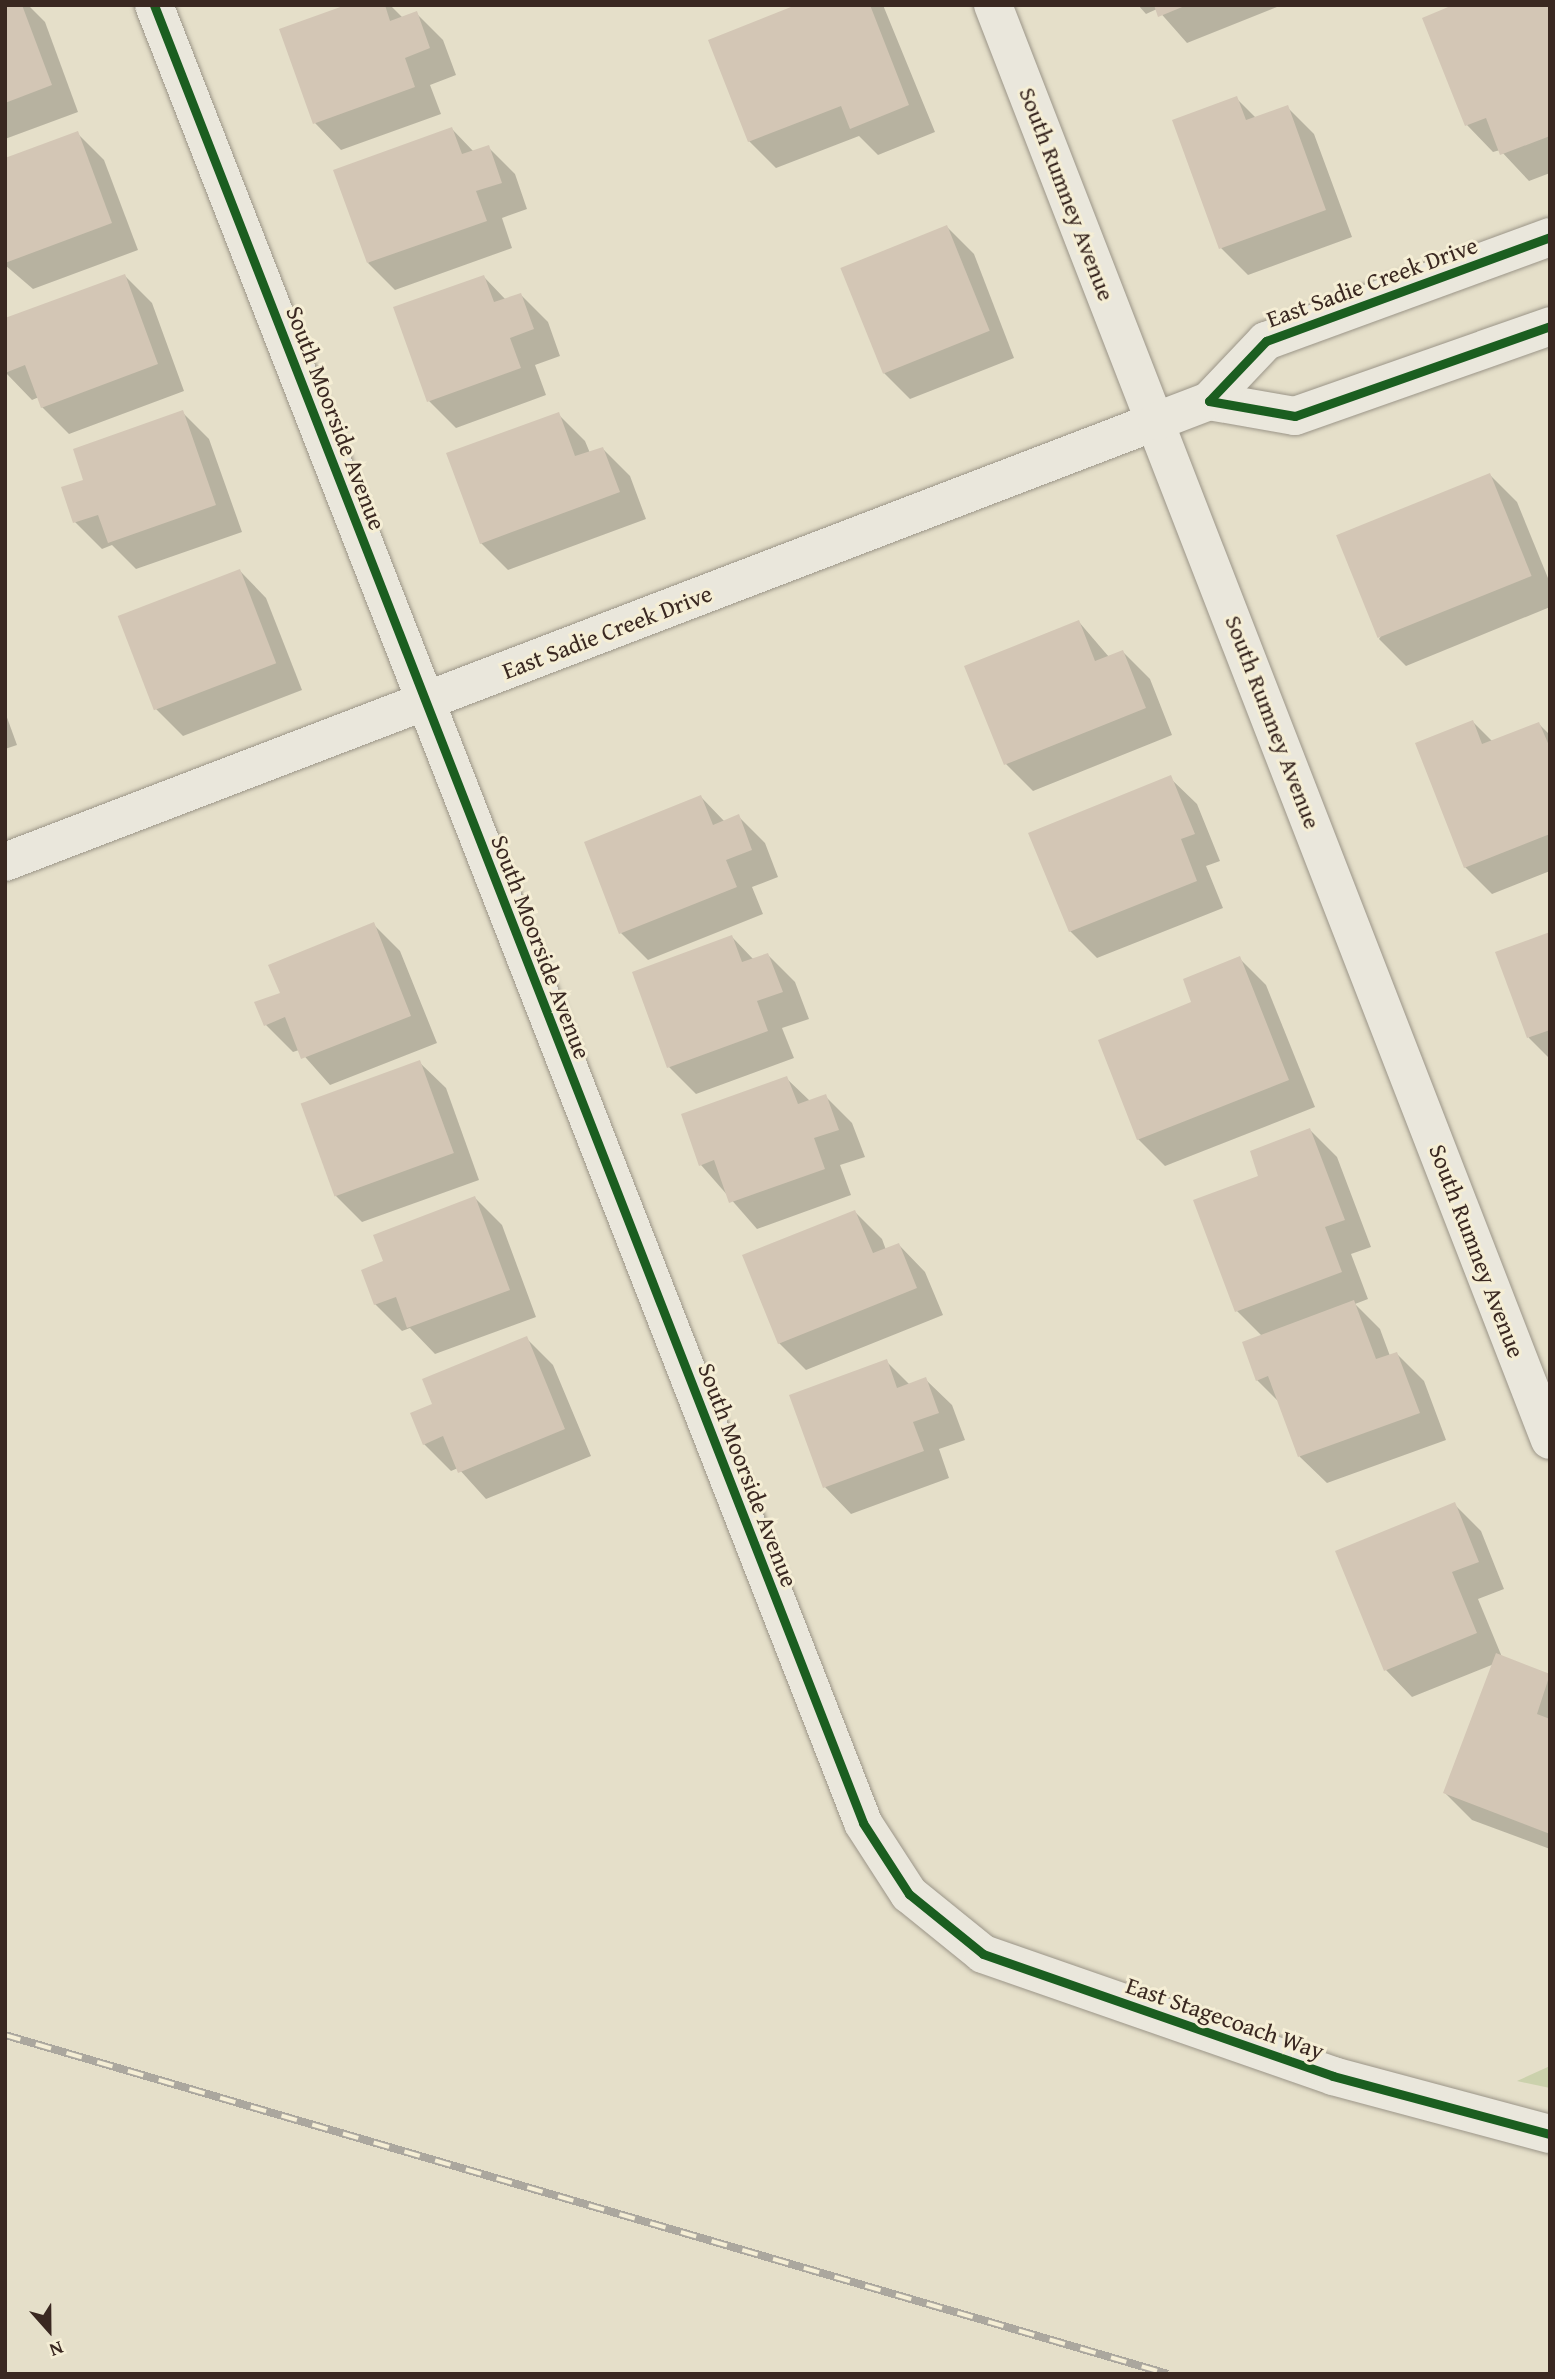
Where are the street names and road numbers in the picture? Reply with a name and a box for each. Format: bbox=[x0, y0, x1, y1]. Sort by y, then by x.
street label: South Rumney Avenue bbox=[1013, 83, 1121, 305]
street label: East Sadie Creek Drive bbox=[1263, 230, 1481, 334]
street label: South Moorside Avenue bbox=[280, 302, 392, 534]
street label: East Sadie Creek Drive bbox=[498, 579, 716, 685]
street label: South Rumney Avenue bbox=[1219, 611, 1327, 833]
street label: South Moorside Avenue bbox=[485, 831, 597, 1063]
street label: South Rumney Avenue bbox=[1423, 1140, 1531, 1362]
street label: South Moorside Avenue bbox=[692, 1359, 804, 1591]
street label: East Stagecoach Way bbox=[1122, 1971, 1328, 2065]

